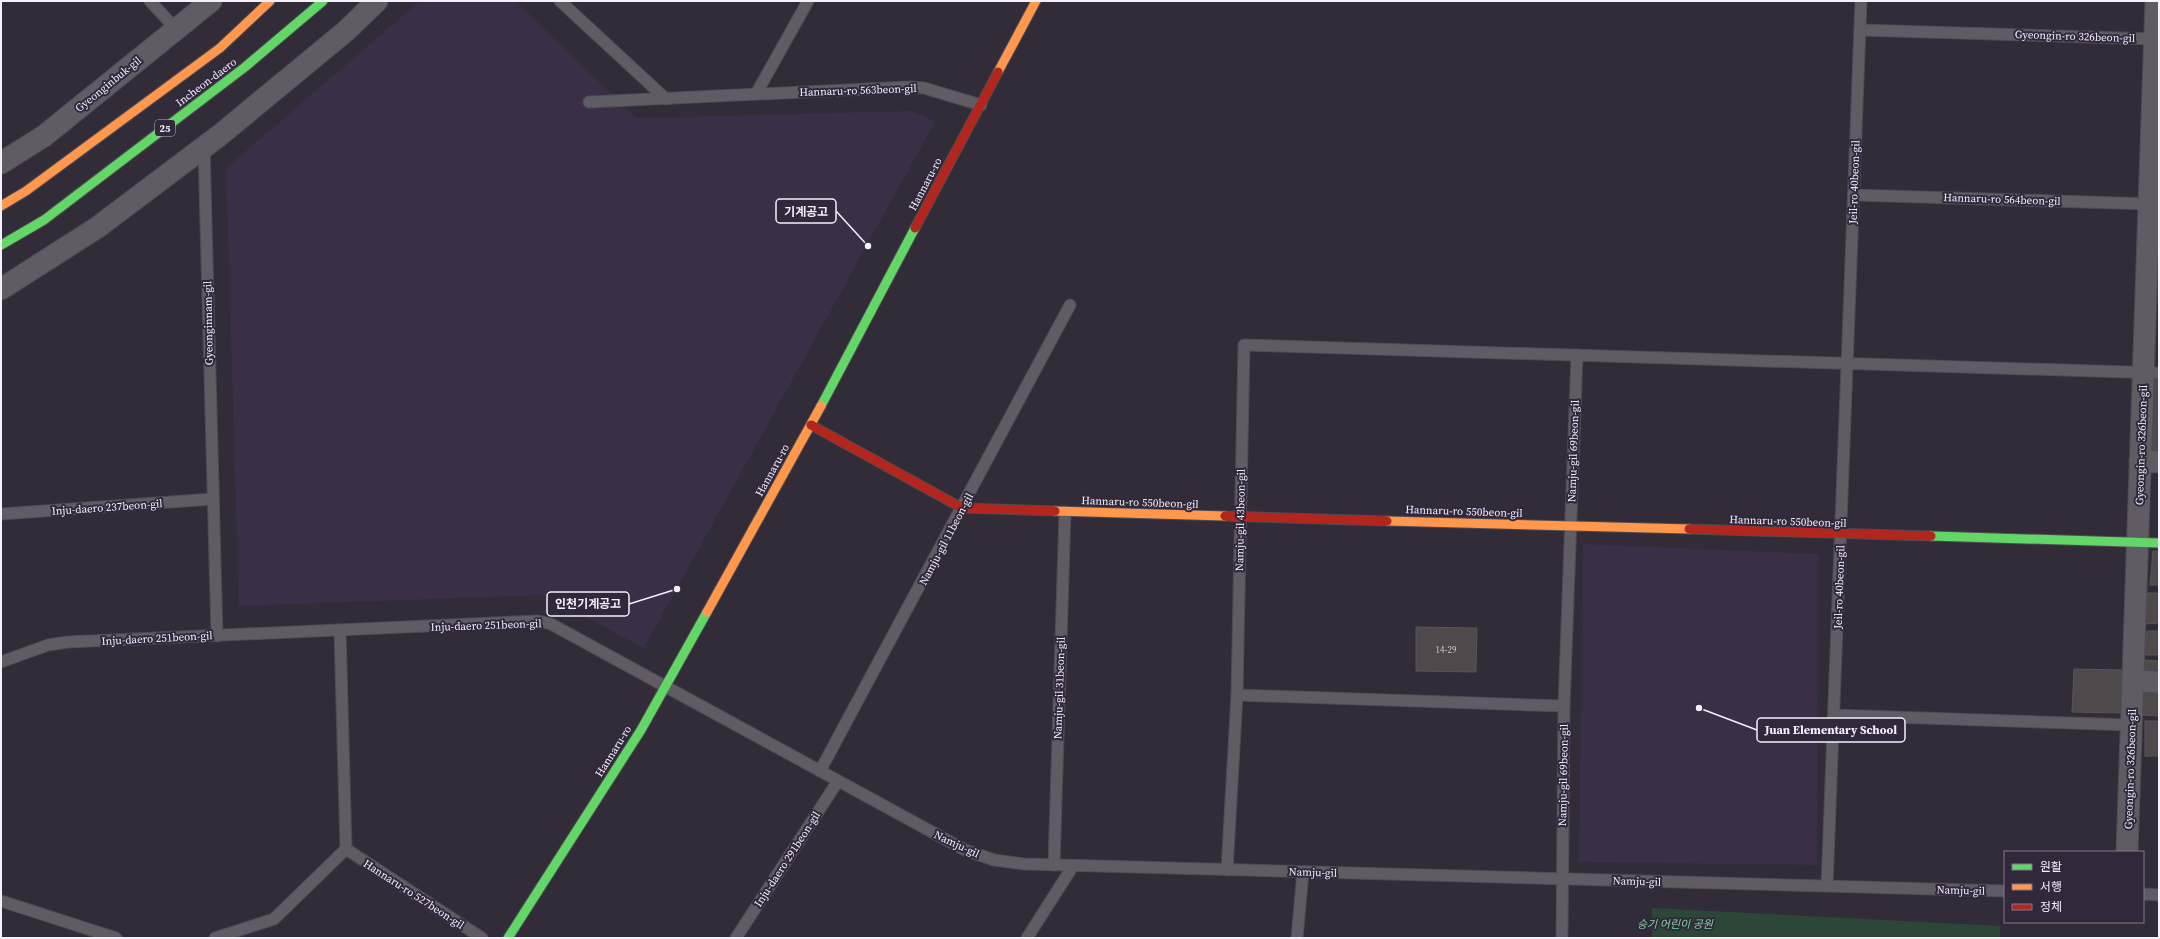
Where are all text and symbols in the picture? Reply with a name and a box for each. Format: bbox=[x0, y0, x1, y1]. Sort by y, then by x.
street label: Gyeongin-ro 326beon-gil bbox=[2015, 27, 2135, 46]
street label: Gyeonginbuk-gil bbox=[72, 53, 145, 116]
street label: Incheon-daero bbox=[173, 55, 240, 110]
street label: Hannaru-ro 563beon-gil bbox=[799, 81, 917, 100]
road number: 25 bbox=[155, 120, 175, 136]
street label: Jeil-ro 40beon-gil bbox=[1846, 140, 1863, 225]
street label: Hannaru-ro bbox=[905, 155, 946, 213]
street label: Hannaru-ro 564beon-gil bbox=[1943, 190, 2061, 209]
callout: 기계공고 bbox=[776, 199, 836, 223]
text: 기계공고 bbox=[784, 204, 828, 220]
street label: Gyeonginnam-gil bbox=[200, 281, 217, 365]
street label: Gyeongin-ro 326beon-gil bbox=[2132, 385, 2151, 505]
street label: Namju-gil 69beon-gil bbox=[1564, 400, 1583, 502]
street label: Hannaru-ro bbox=[752, 441, 793, 499]
street label: Namju-gil 43beon-gil bbox=[1232, 469, 1249, 571]
street label: Namju-gil 11beon-gil bbox=[916, 490, 977, 588]
street label: Hannaru-ro 550beon-gil bbox=[1081, 493, 1199, 512]
street label: Inju-daero 237beon-gil bbox=[51, 496, 163, 519]
street label: Hannaru-ro 550beon-gil bbox=[1405, 502, 1523, 521]
street label: Hannaru-ro 550beon-gil bbox=[1729, 512, 1847, 531]
street label: Jeil-ro 40beon-gil bbox=[1831, 545, 1848, 630]
callout: 인천기계공고 bbox=[547, 592, 629, 616]
text: 인천기계공고 bbox=[555, 596, 621, 612]
street label: Inju-daero 251beon-gil bbox=[430, 616, 542, 635]
street label: Inju-daero 251beon-gil bbox=[101, 628, 213, 649]
street label: Namju-gil 31beon-gil bbox=[1050, 637, 1069, 739]
house number: 14-29 bbox=[1436, 644, 1457, 656]
street label: Gyeongin-ro 326beon-gil bbox=[2121, 709, 2140, 829]
callout: Juan Elementary School bbox=[1757, 718, 1905, 742]
text: Juan Elementary School bbox=[1764, 722, 1897, 738]
street label: Hannaru-ro bbox=[592, 723, 635, 780]
street label: Namju-gil 69beon-gil bbox=[1555, 724, 1572, 826]
street label: Inju-daero 291beon-gil bbox=[751, 809, 824, 910]
street label: Namju-gil bbox=[932, 827, 982, 862]
legend bbox=[2004, 851, 2144, 923]
street label: Hannaru-ro 527beon-gil bbox=[360, 856, 467, 933]
text: 원활 bbox=[2040, 859, 2062, 875]
street label: Namju-gil bbox=[1288, 864, 1338, 881]
street label: Namju-gil bbox=[1612, 873, 1662, 890]
text: 서행 bbox=[2040, 879, 2062, 895]
street label: Namju-gil bbox=[1936, 882, 1986, 899]
text: 정체 bbox=[2040, 899, 2062, 915]
park label: 승기 어린이 공원 bbox=[1637, 917, 1714, 932]

